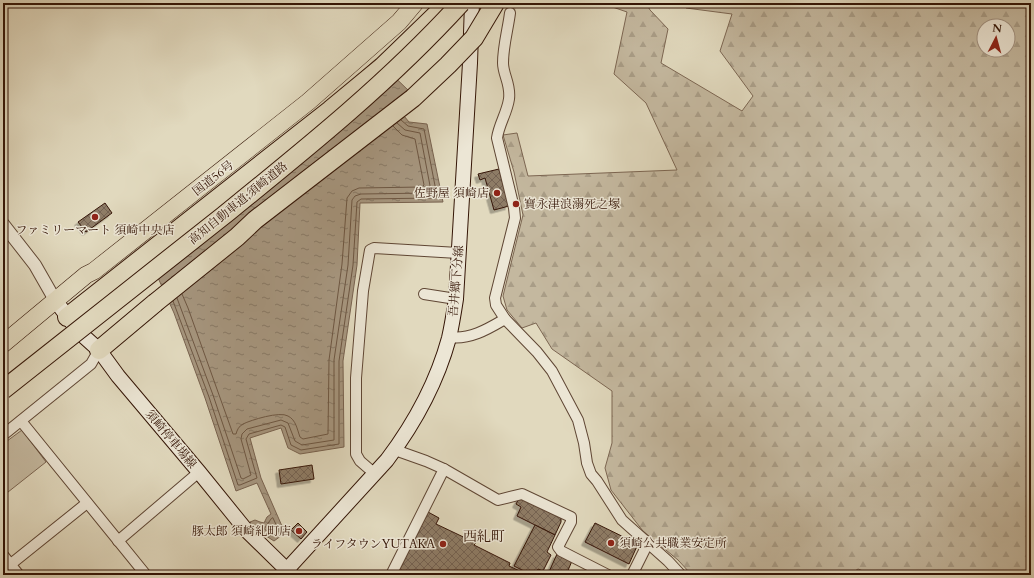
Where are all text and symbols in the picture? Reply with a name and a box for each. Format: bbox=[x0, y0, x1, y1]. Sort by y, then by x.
north arrow bbox=[976, 18, 1016, 58]
text: N bbox=[991, 21, 1003, 37]
street label: 国道56号 bbox=[189, 157, 237, 199]
street label: 高知自動車道;須崎道路 bbox=[185, 158, 291, 248]
place label: 佐野屋 須崎店 bbox=[414, 185, 489, 201]
marker: 佐野屋 須崎店 bbox=[492, 188, 502, 198]
place label: 寶永津浪溺死之塚 bbox=[524, 196, 620, 212]
marker: 寶永津浪溺死之塚 bbox=[511, 199, 521, 209]
marker: ファミリーマート 須崎中央店 bbox=[90, 212, 100, 222]
place label: ファミリーマート 須崎中央店 bbox=[16, 222, 174, 238]
street label: 吾井郷下分線 bbox=[445, 244, 467, 318]
street label: 須崎停車場線 bbox=[142, 406, 200, 472]
place label: 豚太郎 須崎糺町店 bbox=[192, 523, 291, 539]
marker: 豚太郎 須崎糺町店 bbox=[294, 526, 304, 536]
district label: 西糺町 bbox=[463, 527, 505, 546]
place label: 須崎公共職業安定所 bbox=[619, 535, 727, 551]
place label: ライフタウンYUTAKA bbox=[311, 536, 435, 552]
marker: 須崎公共職業安定所 bbox=[606, 538, 616, 548]
marker: ライフタウンYUTAKA bbox=[438, 539, 448, 549]

